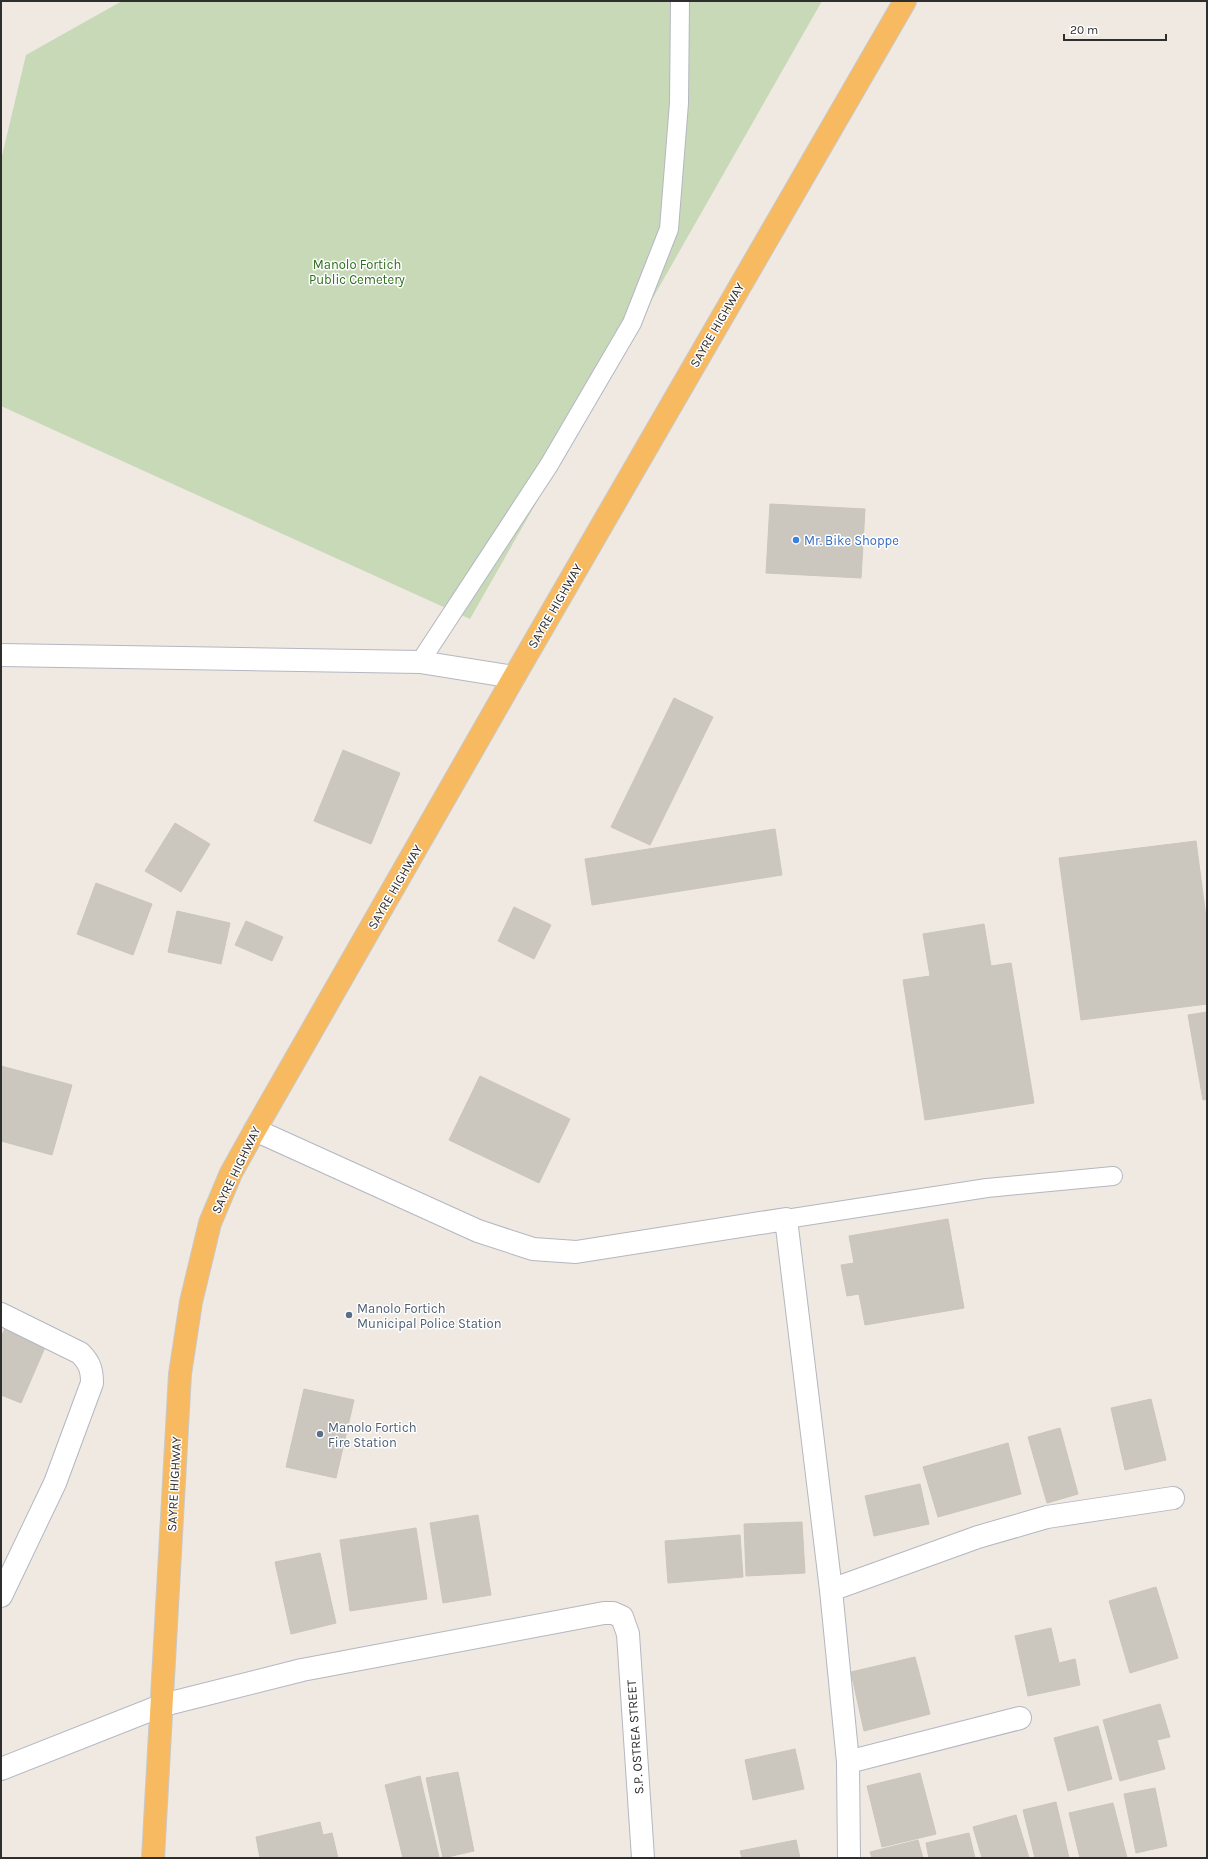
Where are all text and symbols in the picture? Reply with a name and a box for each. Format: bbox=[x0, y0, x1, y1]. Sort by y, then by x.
scale bar bbox=[1064, 16, 1166, 42]
text: 20 m bbox=[1070, 23, 1098, 37]
park label: Manolo Fortich Public Cemetery bbox=[309, 257, 405, 287]
street label: SAYRE HIGHWAY bbox=[687, 280, 747, 370]
place label: Mr. Bike Shoppe bbox=[804, 533, 899, 548]
marker: Mr. Bike Shoppe bbox=[791, 535, 801, 545]
street label: SAYRE HIGHWAY bbox=[525, 561, 585, 651]
street label: SAYRE HIGHWAY bbox=[365, 842, 425, 932]
street label: SAYRE HIGHWAY bbox=[208, 1124, 264, 1216]
place label: Manolo Fortich Municipal Police Station bbox=[357, 1301, 502, 1331]
marker: Manolo Fortich Municipal Police Station bbox=[344, 1310, 354, 1320]
place label: Manolo Fortich Fire Station bbox=[328, 1420, 417, 1450]
marker: Manolo Fortich Fire Station bbox=[315, 1429, 325, 1439]
street label: SAYRE HIGHWAY bbox=[164, 1436, 184, 1532]
street label: S.P. OSTREA STREET bbox=[623, 1679, 646, 1795]

